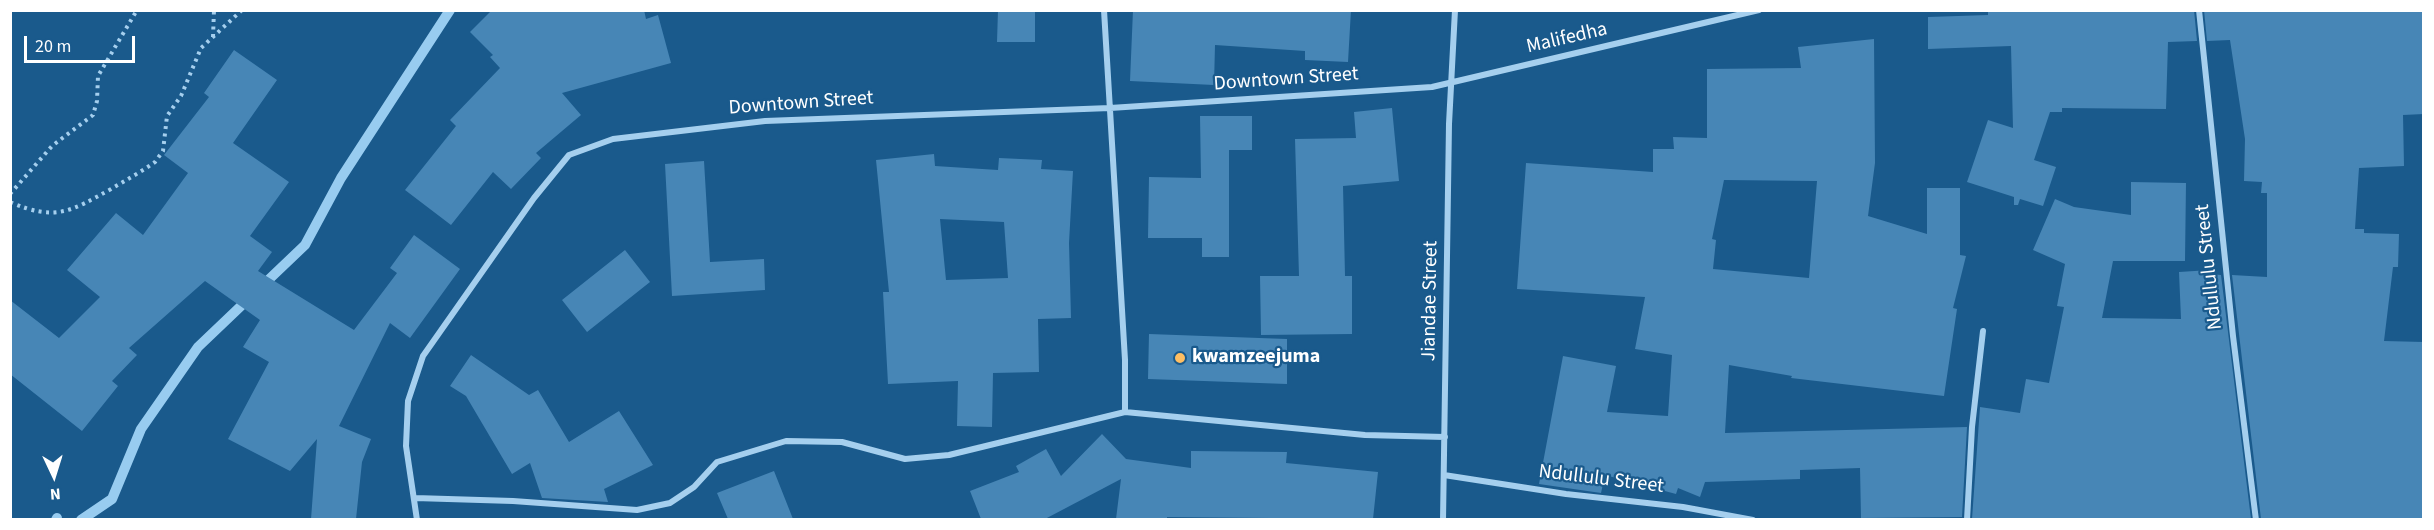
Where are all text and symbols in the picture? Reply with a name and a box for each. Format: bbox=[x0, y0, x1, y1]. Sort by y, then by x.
street label: Malifedha bbox=[1524, 18, 1610, 60]
scale bar bbox=[27, 24, 138, 62]
text: 20 m bbox=[35, 34, 71, 59]
street label: Downtown Street bbox=[1213, 63, 1359, 97]
street label: Downtown Street bbox=[728, 87, 874, 121]
street label: Ndullulu Street bbox=[2191, 203, 2229, 331]
street label: Jiandae Street bbox=[1418, 240, 1444, 362]
place label: kwamzeejuma bbox=[1192, 346, 1320, 370]
marker: kwamzeejuma bbox=[1173, 351, 1187, 365]
north arrow bbox=[24, 446, 84, 506]
street label: Ndullulu Street bbox=[1537, 460, 1665, 500]
text: N bbox=[49, 483, 61, 505]

